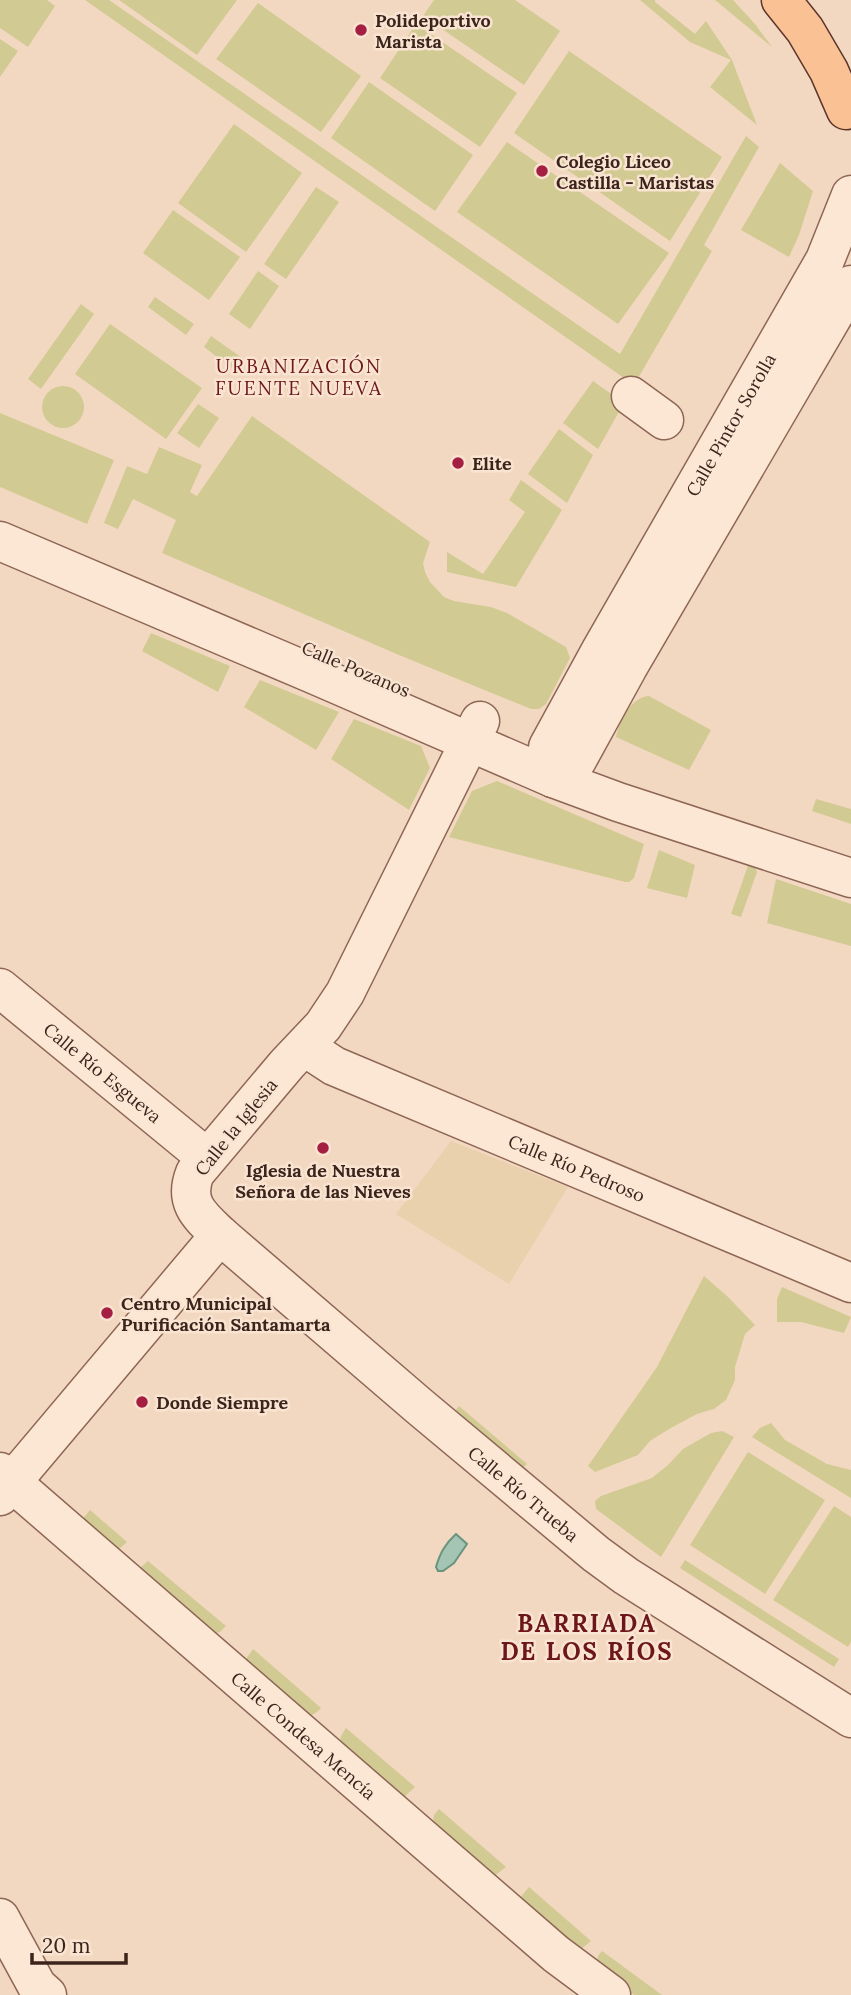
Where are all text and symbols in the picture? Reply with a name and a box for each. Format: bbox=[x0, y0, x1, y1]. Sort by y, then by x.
place label: Polideportivo Marista bbox=[375, 9, 491, 53]
marker: Polideportivo Marista bbox=[353, 22, 369, 38]
place label: Colegio Liceo Castilla - Maristas bbox=[556, 150, 714, 194]
marker: Colegio Liceo Castilla - Maristas bbox=[534, 163, 550, 179]
street label: Calle Pintor Sorolla bbox=[680, 349, 781, 500]
district label: URBANIZACIÓN FUENTE NUEVA bbox=[215, 354, 383, 400]
place label: Elite bbox=[472, 452, 512, 475]
marker: Elite bbox=[450, 455, 466, 471]
street label: Calle Pozanos bbox=[298, 636, 414, 702]
street label: Calle Río Esgueva bbox=[39, 1017, 166, 1128]
street label: Calle la Iglesia bbox=[190, 1074, 282, 1180]
street label: Calle Río Pedroso bbox=[505, 1129, 649, 1207]
marker: Iglesia de Nuestra Señora de las Nieves bbox=[315, 1140, 331, 1156]
place label: Iglesia de Nuestra Señora de las Nieves bbox=[235, 1159, 411, 1203]
place label: Centro Municipal Purificación Santamarta bbox=[121, 1292, 331, 1336]
marker: Centro Municipal Purificación Santamarta bbox=[99, 1305, 115, 1321]
place label: Donde Siempre bbox=[156, 1391, 288, 1414]
marker: Donde Siempre bbox=[134, 1394, 150, 1410]
street label: Calle Río Trueba bbox=[464, 1441, 584, 1546]
district label: BARRIADA DE LOS RÍOS bbox=[500, 1608, 674, 1667]
street label: Calle Condesa Mencía bbox=[227, 1666, 381, 1804]
scale bar bbox=[32, 1922, 126, 1966]
text: 20 m bbox=[42, 1932, 91, 1959]

